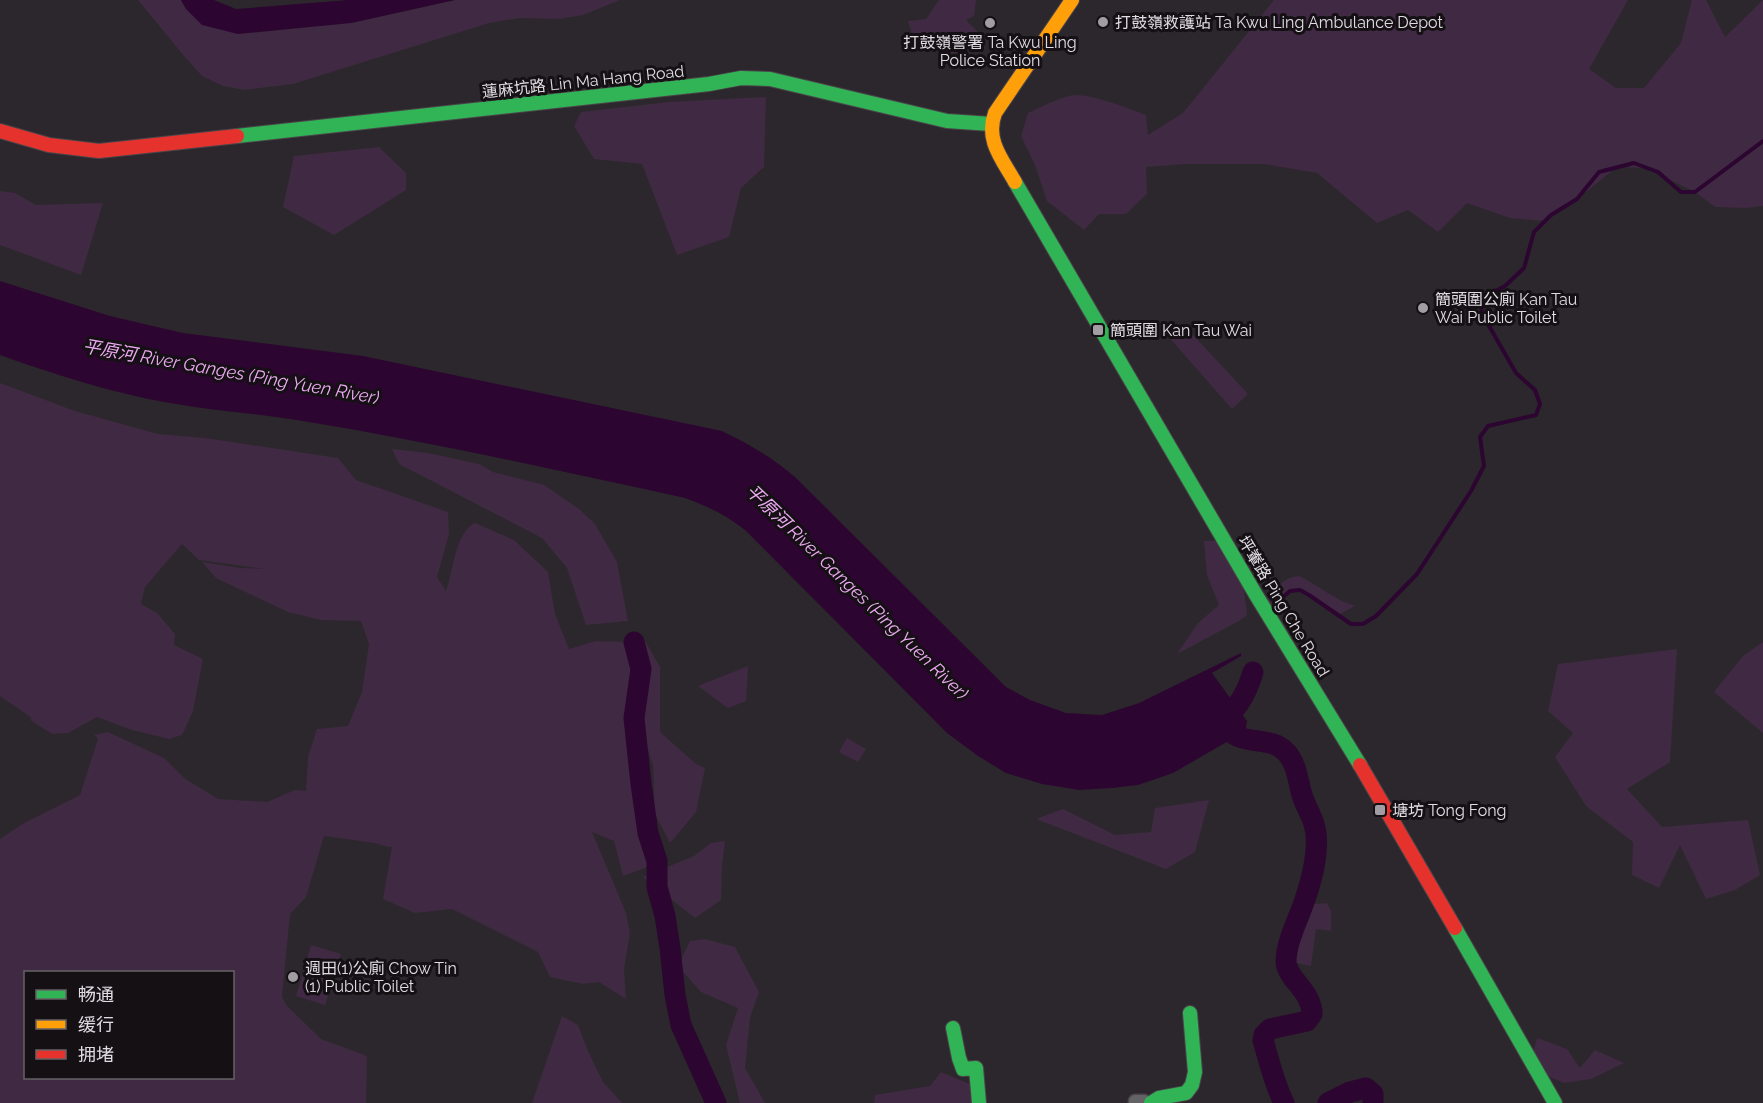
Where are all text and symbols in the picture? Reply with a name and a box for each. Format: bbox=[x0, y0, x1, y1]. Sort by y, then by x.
place label: 打鼓嶺救護站 Ta Kwu Ling Ambulance Depot bbox=[1115, 13, 1443, 32]
marker: 打鼓嶺救護站 Ta Kwu Ling Ambulance Depot bbox=[1096, 15, 1110, 29]
marker: 打鼓嶺警署 Ta Kwu Ling Police Station bbox=[983, 16, 997, 30]
place label: 打鼓嶺警署 Ta Kwu Ling Police Station bbox=[903, 33, 1077, 70]
street label: 蓮麻坑路 Lin Ma Hang Road bbox=[481, 61, 685, 102]
place label: 簡頭圍公廁 Kan Tau Wai Public Toilet bbox=[1435, 290, 1577, 327]
marker: 簡頭圍公廁 Kan Tau Wai Public Toilet bbox=[1416, 301, 1430, 315]
place label: 簡頭圍 Kan Tau Wai bbox=[1110, 321, 1252, 340]
marker: 簡頭圍 Kan Tau Wai bbox=[1091, 323, 1105, 337]
water label: 平原河 River Ganges (Ping Yuen River) bbox=[81, 335, 381, 408]
water label: 平原河 River Ganges (Ping Yuen River) bbox=[742, 480, 973, 704]
street label: 坪輋路 Ping Che Road bbox=[1234, 532, 1333, 680]
place label: 塘坊 Tong Fong bbox=[1392, 801, 1507, 820]
marker: 塘坊 Tong Fong bbox=[1373, 803, 1387, 817]
place label: 週田(1)公廁 Chow Tin (1) Public Toilet bbox=[305, 959, 457, 996]
marker: 週田(1)公廁 Chow Tin (1) Public Toilet bbox=[286, 970, 300, 984]
legend bbox=[24, 971, 234, 1079]
text: 畅通 bbox=[78, 984, 114, 1005]
text: 缓行 bbox=[78, 1014, 114, 1035]
text: 拥堵 bbox=[78, 1044, 114, 1065]

